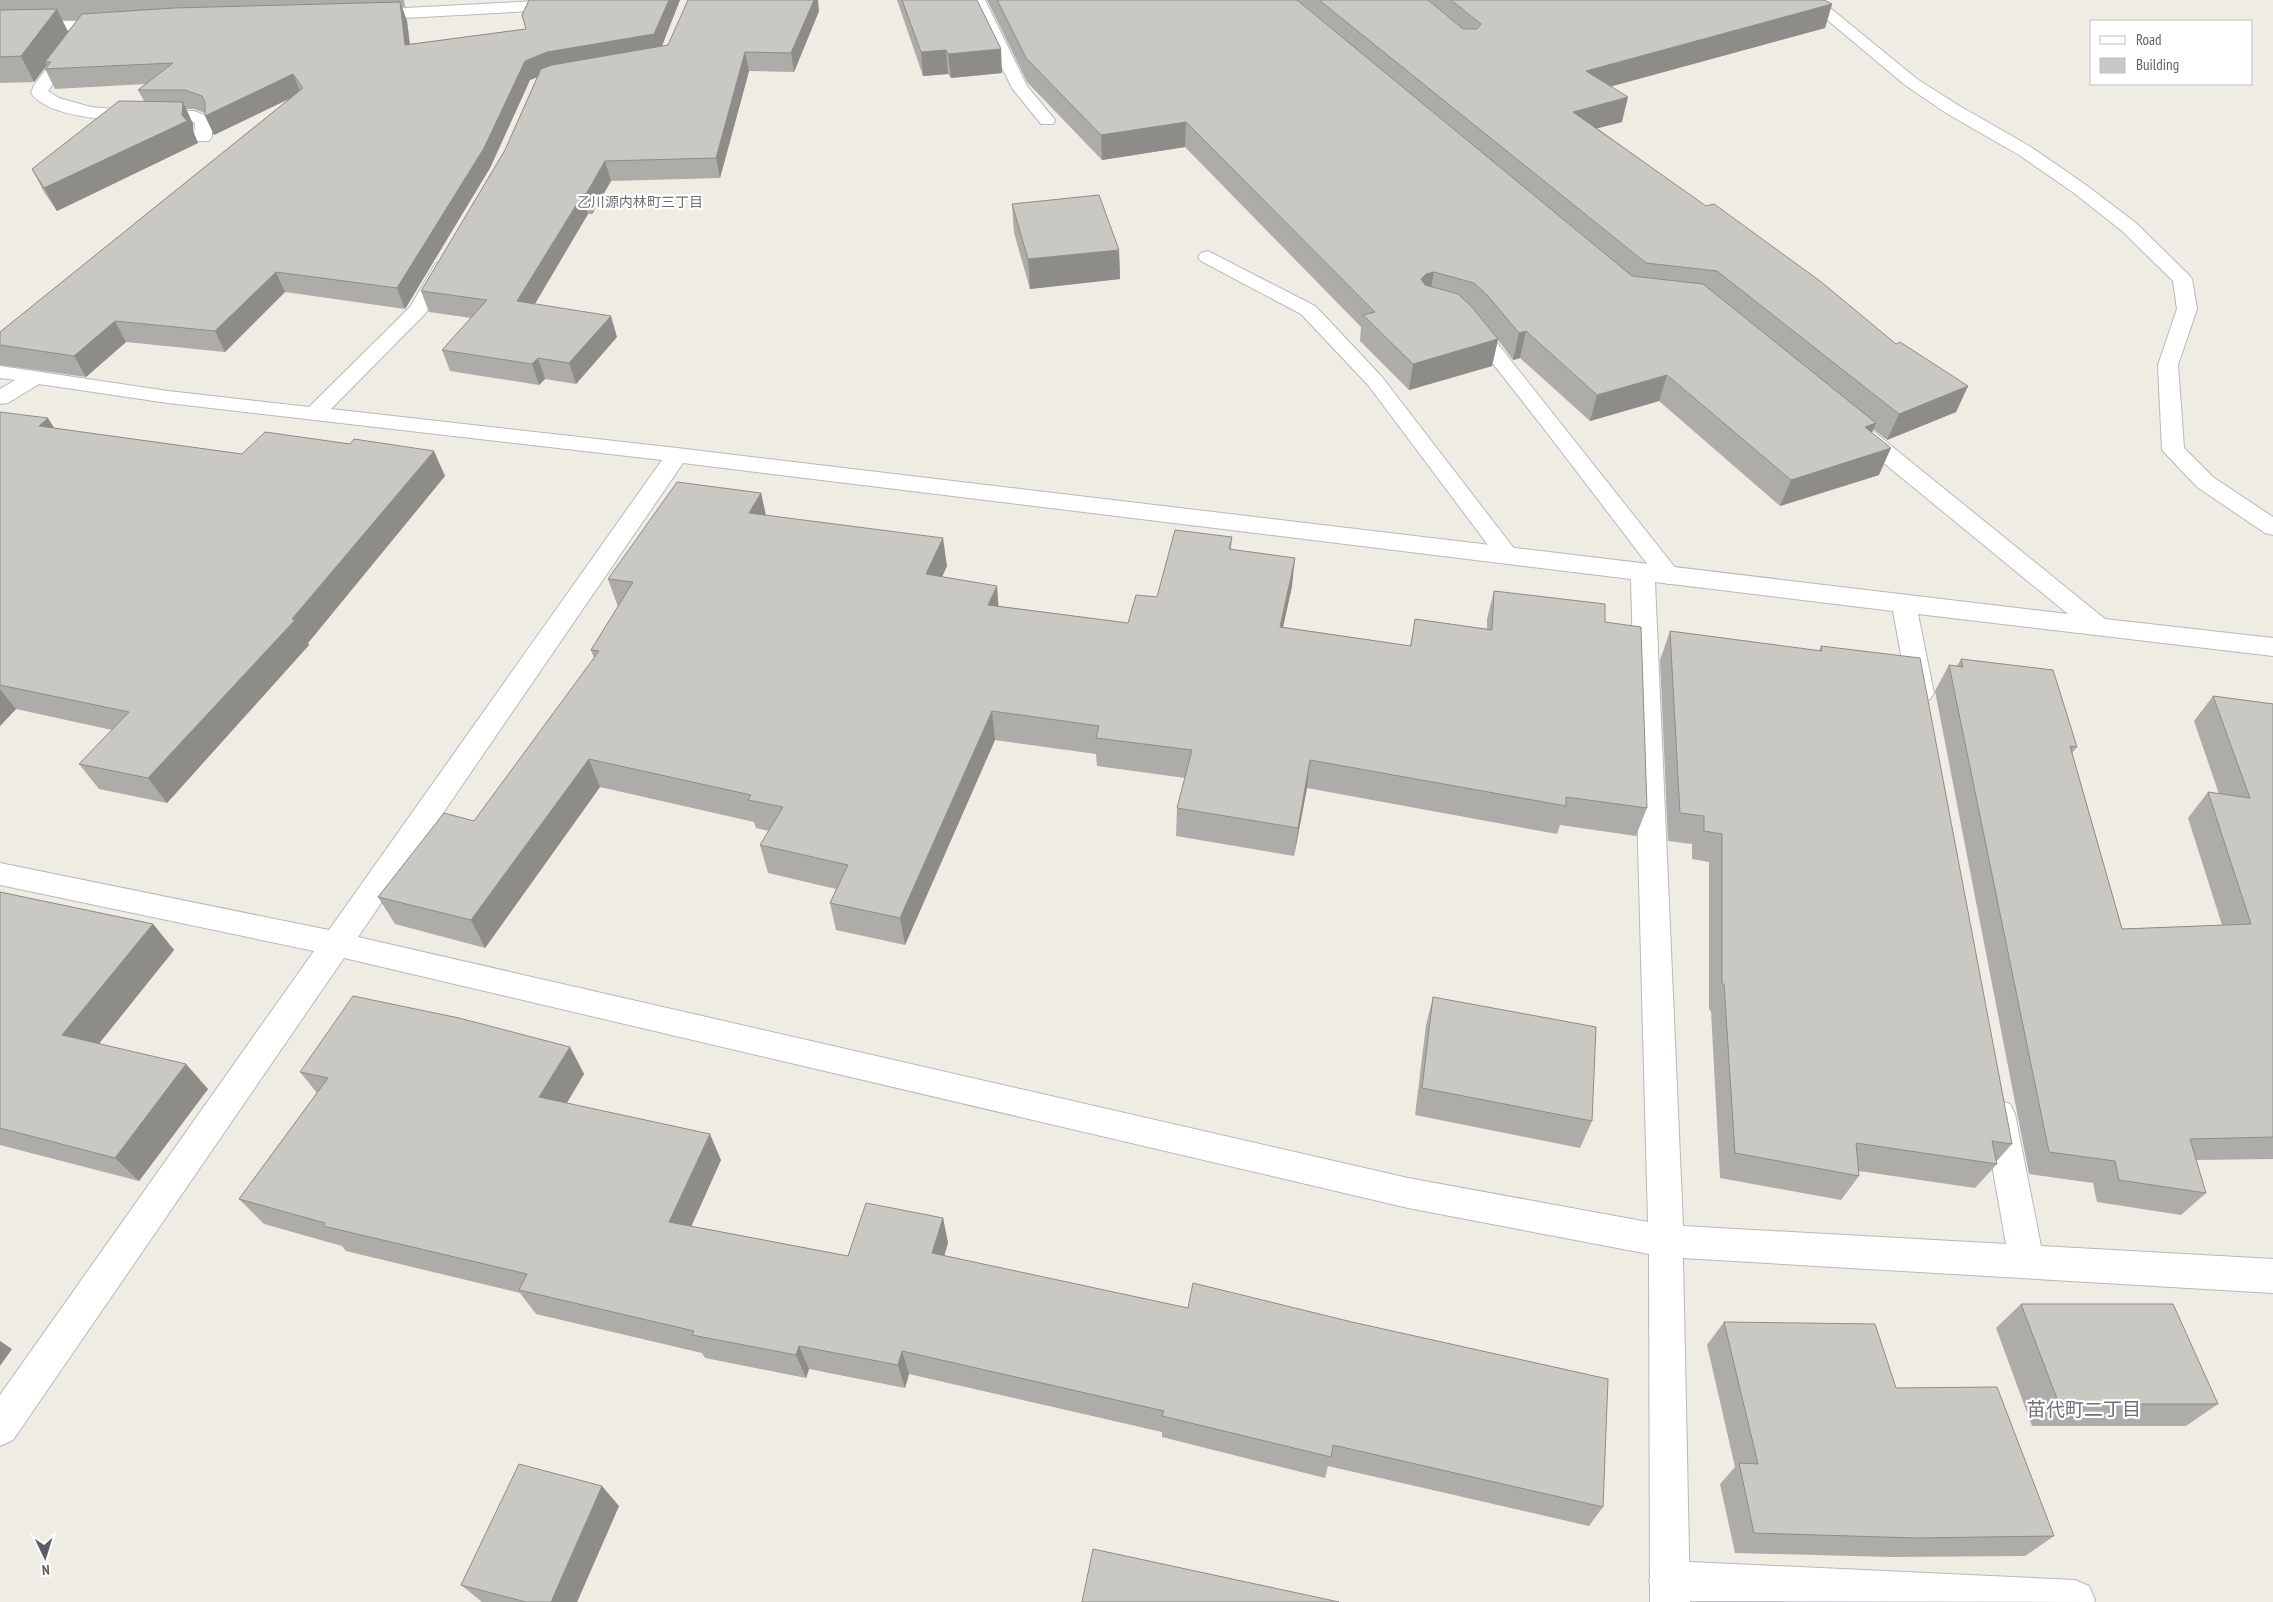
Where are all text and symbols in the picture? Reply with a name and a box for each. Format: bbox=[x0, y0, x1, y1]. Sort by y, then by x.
legend bbox=[2090, 20, 2253, 85]
text: Road bbox=[2136, 30, 2162, 49]
text: Building bbox=[2136, 55, 2179, 74]
district label: 乙川源内林町三丁目 bbox=[577, 193, 703, 211]
district label: 苗代町二丁目 bbox=[2027, 1397, 2141, 1421]
north arrow bbox=[20, 1532, 70, 1582]
text: N bbox=[42, 1561, 50, 1579]

